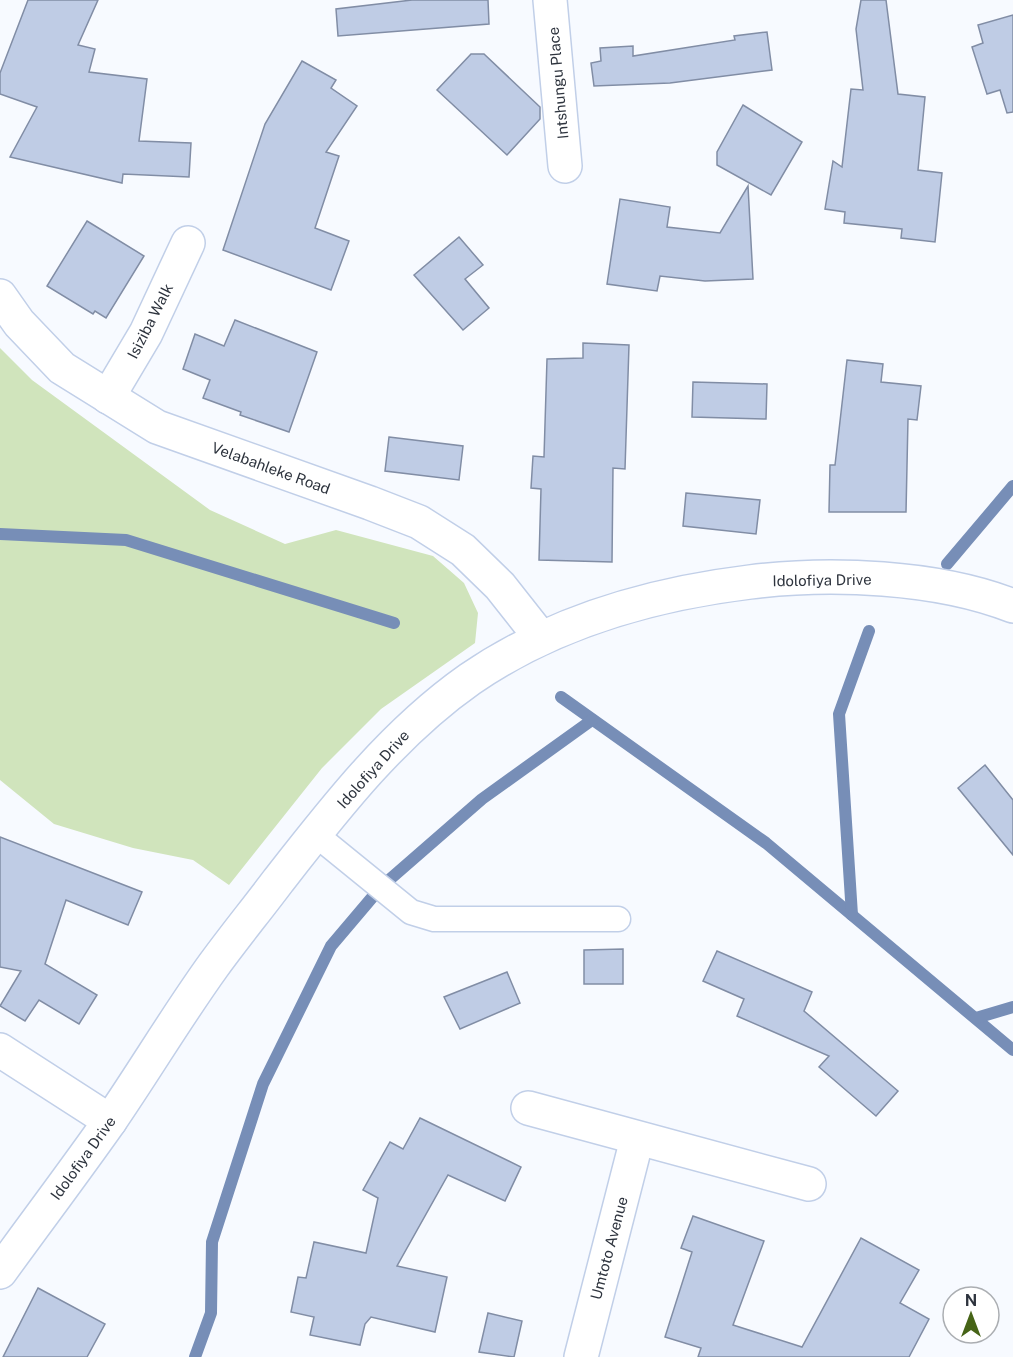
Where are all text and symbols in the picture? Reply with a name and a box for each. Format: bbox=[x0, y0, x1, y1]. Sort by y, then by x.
street label: Intshungu Place bbox=[545, 26, 571, 140]
street label: Isiziba Walk bbox=[124, 281, 176, 361]
street label: Velabahleke Road bbox=[209, 439, 333, 497]
street label: Idolofiya Drive bbox=[772, 571, 872, 589]
street label: Idolofiya Drive bbox=[333, 726, 413, 812]
street label: Idolofiya Drive bbox=[47, 1113, 119, 1203]
street label: Umtoto Avenue bbox=[587, 1195, 631, 1301]
north arrow bbox=[941, 1285, 1001, 1345]
text: N bbox=[965, 1291, 977, 1310]

